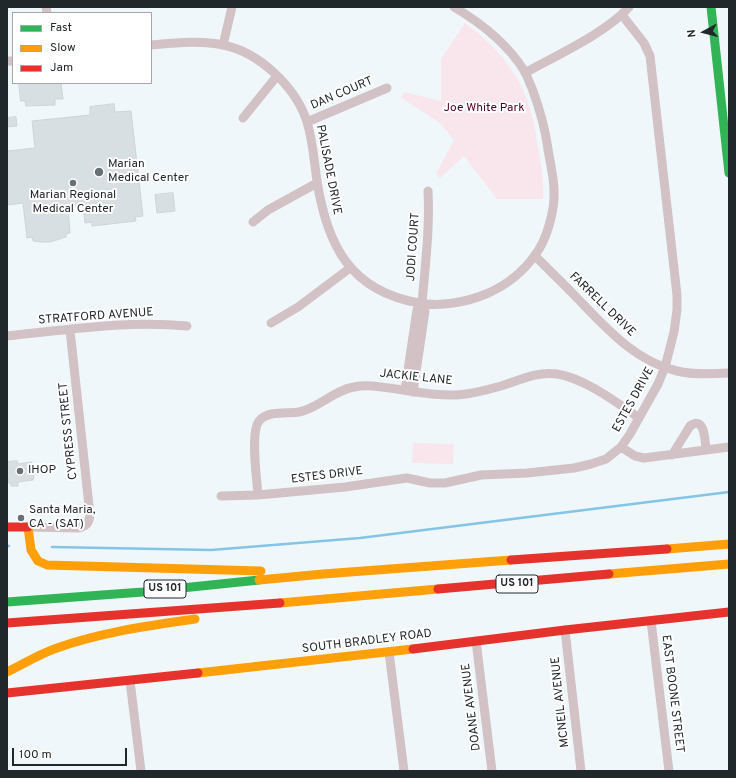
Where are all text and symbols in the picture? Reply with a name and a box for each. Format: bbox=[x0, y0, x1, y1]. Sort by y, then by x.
legend bbox=[12, 12, 152, 84]
north arrow bbox=[684, 12, 724, 52]
text: Fast bbox=[50, 20, 72, 36]
text: N bbox=[685, 29, 700, 38]
text: Slow bbox=[50, 40, 76, 56]
text: Jam bbox=[50, 60, 73, 76]
street label: DAN COURT bbox=[309, 74, 375, 114]
park label: Joe White Park bbox=[443, 102, 525, 116]
street label: PALISADE DRIVE bbox=[312, 124, 344, 216]
place label: Marian Medical Center bbox=[108, 158, 189, 186]
marker: Marian Medical Center bbox=[93, 166, 105, 178]
marker: Marian Regional Medical Center bbox=[68, 178, 78, 188]
place label: Marian Regional Medical Center bbox=[30, 189, 116, 217]
street label: JODI COURT bbox=[404, 212, 424, 282]
street label: FARRELL DRIVE bbox=[566, 270, 638, 340]
street label: STRATFORD AVENUE bbox=[38, 306, 154, 328]
street label: ESTES DRIVE bbox=[610, 365, 658, 435]
street label: JACKIE LANE bbox=[379, 367, 453, 389]
street label: CYPRESS STREET bbox=[57, 381, 81, 481]
place label: IHOP bbox=[28, 464, 56, 478]
street label: ESTES DRIVE bbox=[290, 464, 364, 488]
marker: IHOP bbox=[15, 466, 25, 476]
place label: Santa Maria, CA - (SAT) bbox=[29, 504, 95, 532]
marker: Santa Maria, CA - (SAT) bbox=[16, 513, 26, 523]
road number: US 101 bbox=[496, 575, 538, 593]
road number: US 101 bbox=[144, 580, 186, 598]
street label: SOUTH BRADLEY ROAD bbox=[301, 627, 433, 657]
street label: EAST BOONE STREET bbox=[658, 634, 686, 754]
street label: MCNEIL AVENUE bbox=[549, 656, 573, 748]
street label: DOANE AVENUE bbox=[459, 662, 485, 752]
scale bar bbox=[14, 740, 129, 766]
text: 100 m bbox=[19, 747, 52, 763]

